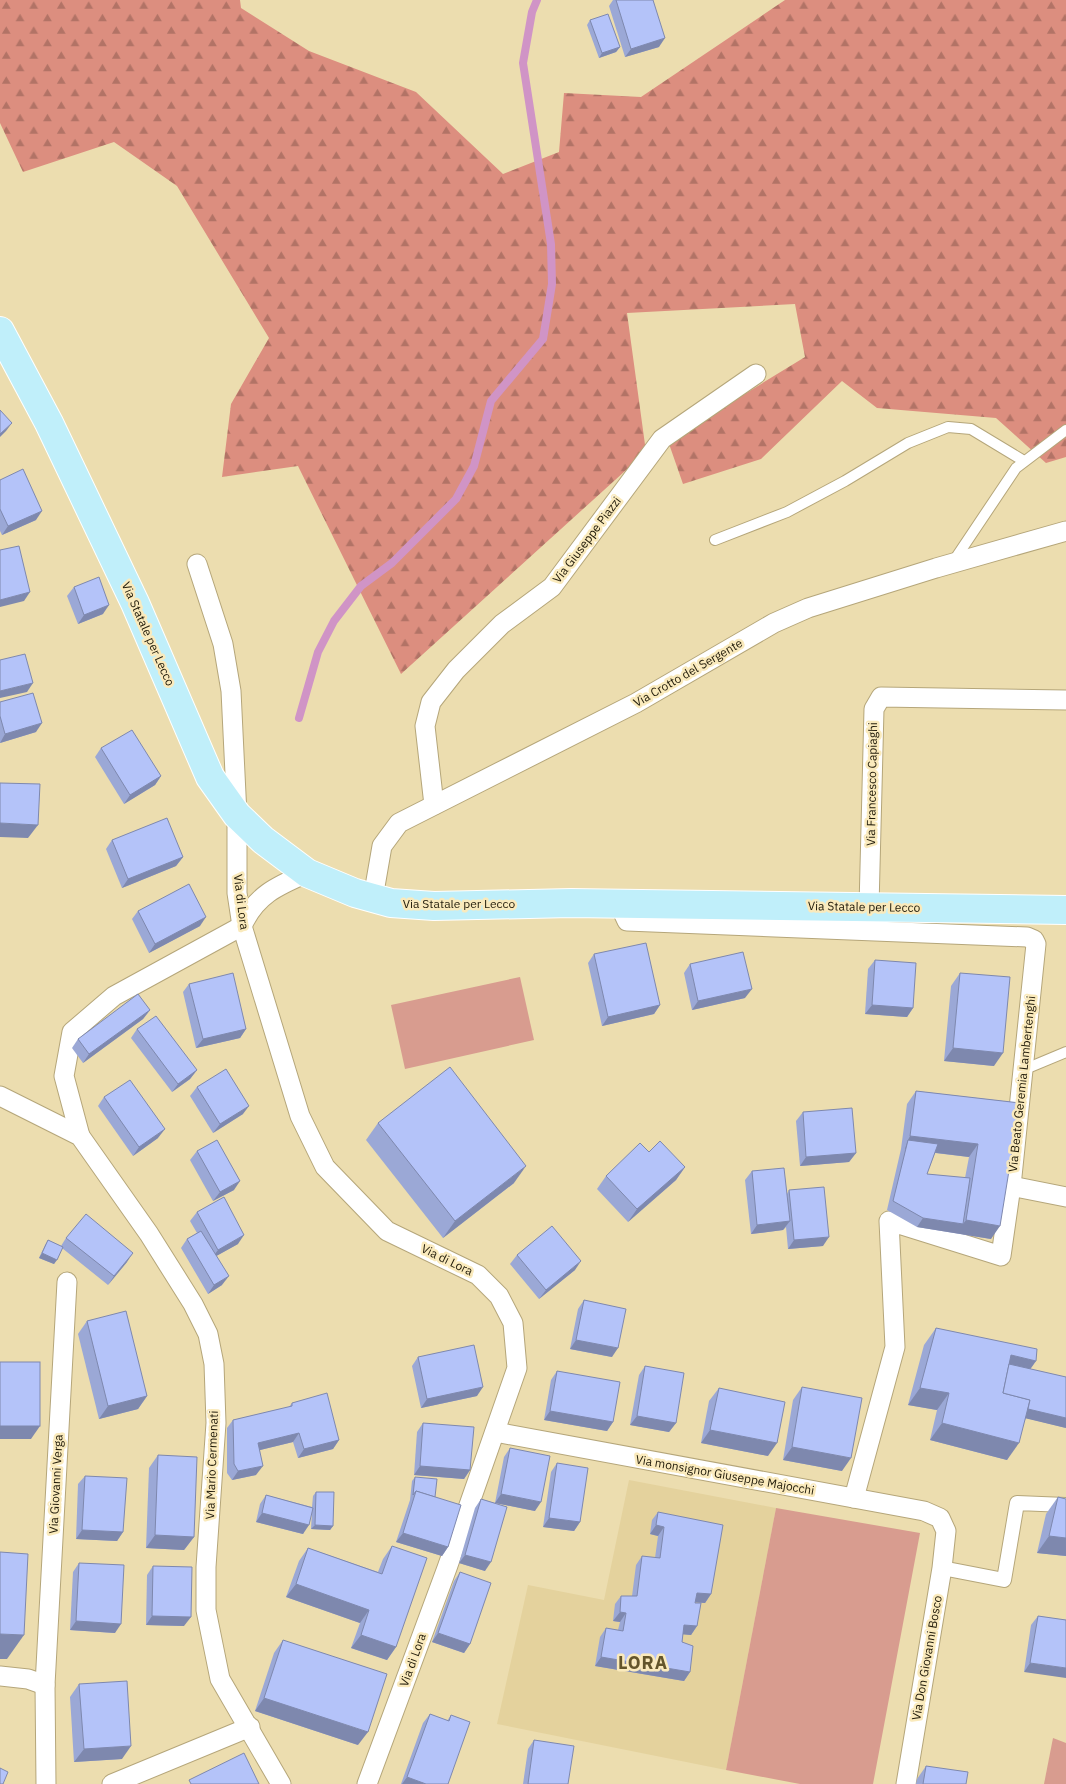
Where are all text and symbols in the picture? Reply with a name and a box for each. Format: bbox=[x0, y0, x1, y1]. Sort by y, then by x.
street label: Via Giuseppe Piazzi bbox=[549, 494, 624, 586]
street label: Via Statale per Lecco bbox=[119, 579, 178, 688]
street label: Via Crotto del Sergente bbox=[630, 635, 745, 710]
street label: Via Francesco Capiaghi bbox=[863, 722, 880, 846]
street label: Via di Lora bbox=[231, 873, 252, 931]
street label: Via Statale per Lecco bbox=[403, 896, 515, 911]
street label: Via Statale per Lecco bbox=[808, 898, 921, 915]
street label: Via Beato Geremia Lambertenghi bbox=[1005, 995, 1038, 1173]
street label: Via di Lora bbox=[419, 1241, 476, 1279]
street label: Via Mario Cermenati bbox=[202, 1410, 221, 1520]
street label: Via Giovanni Verga bbox=[45, 1433, 66, 1534]
street label: Via monsignor Giuseppe Majocchi bbox=[635, 1451, 816, 1498]
street label: Via Don Giovanni Bosco bbox=[908, 1594, 945, 1722]
street label: Via di Lora bbox=[396, 1631, 429, 1689]
district label: LORA bbox=[618, 1651, 668, 1674]

